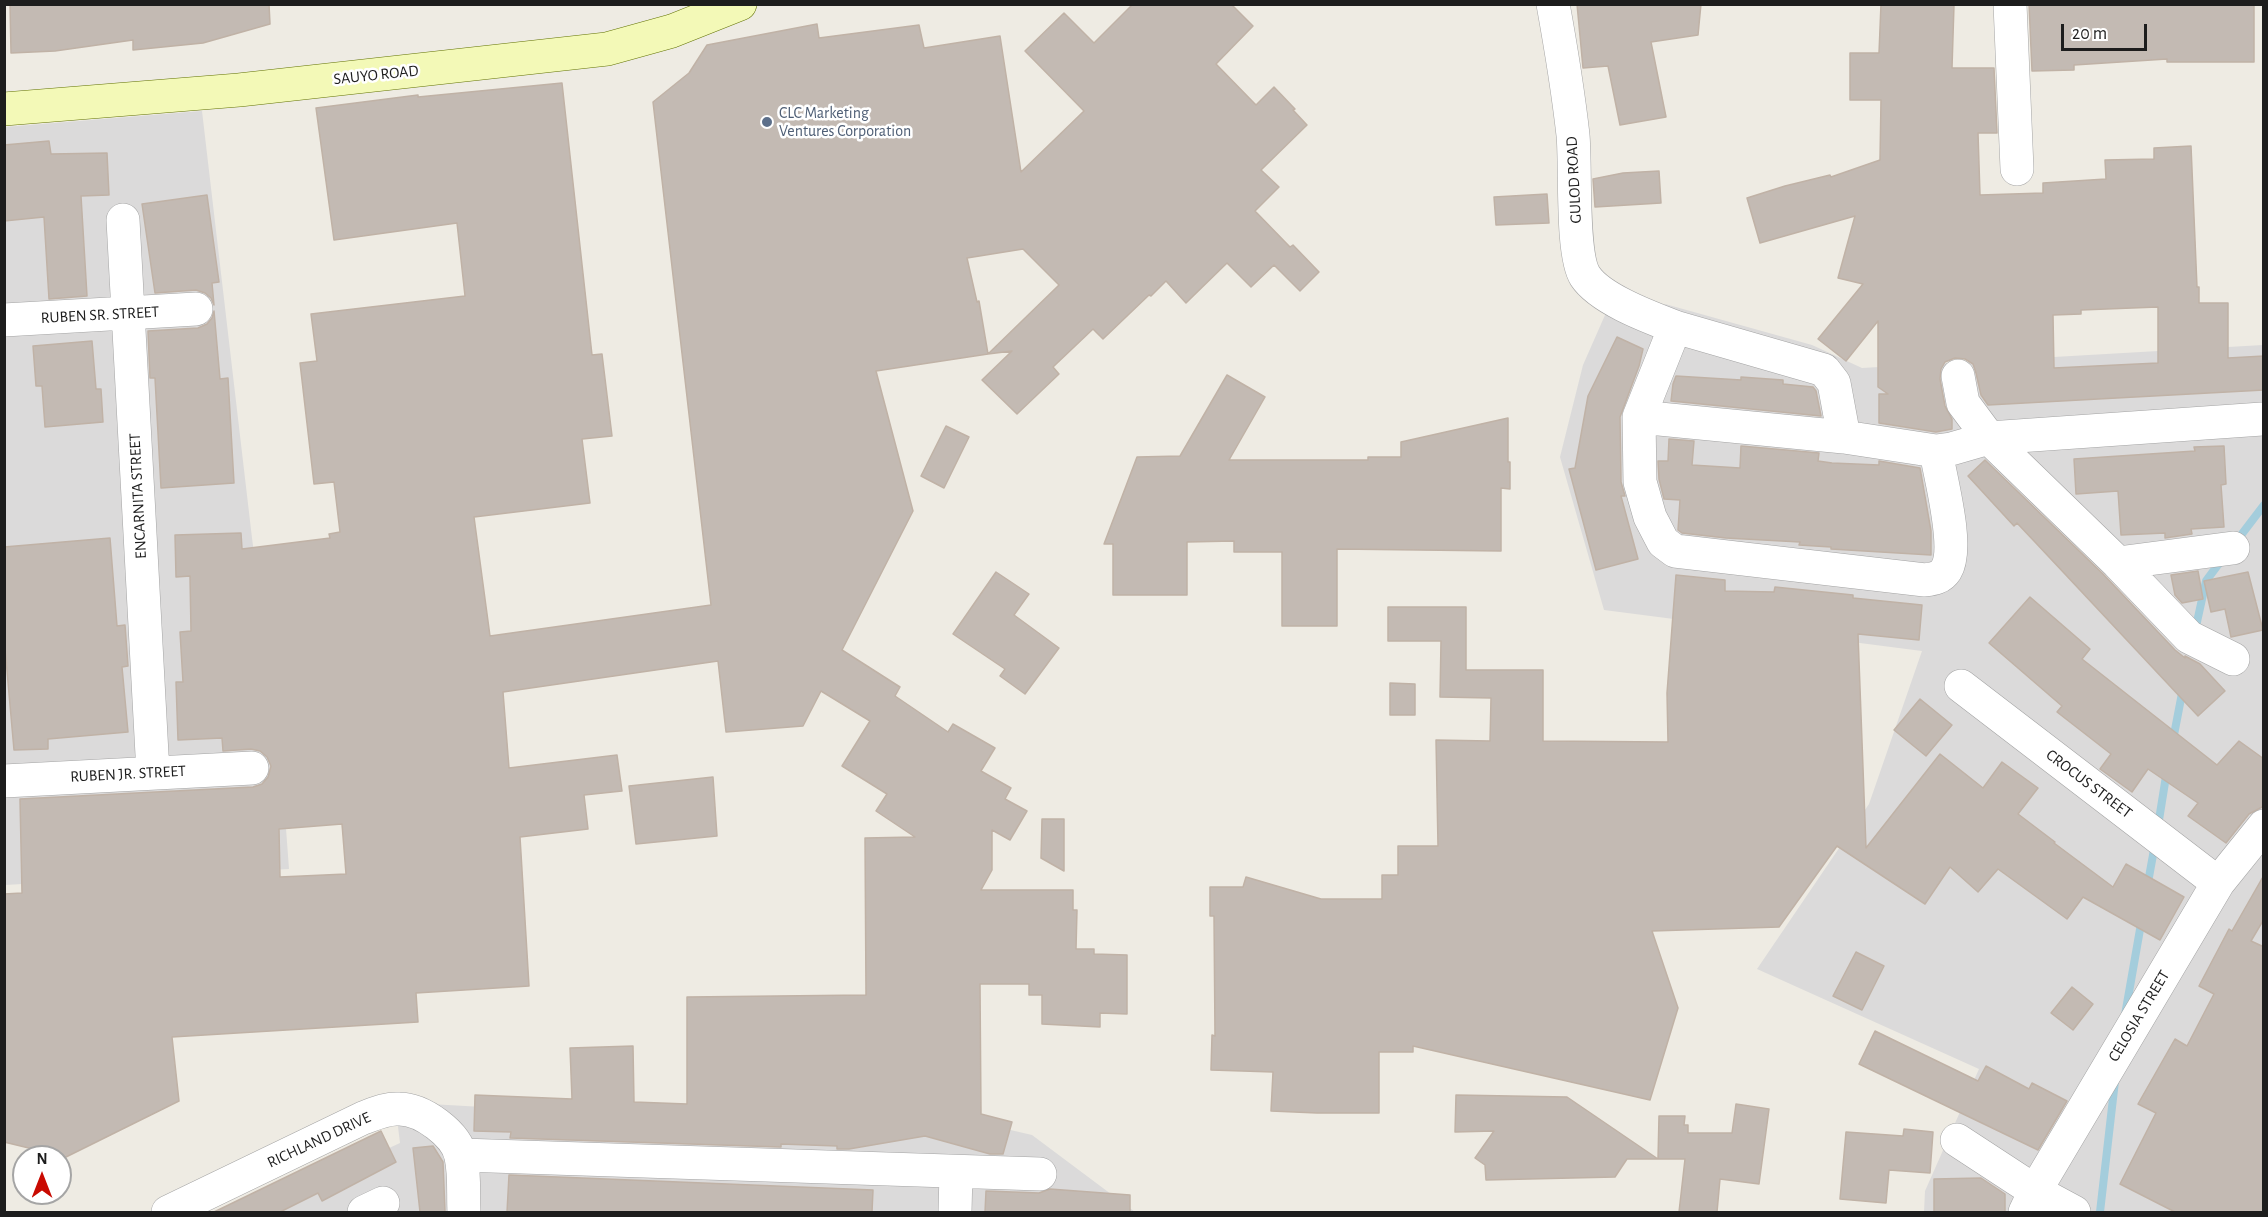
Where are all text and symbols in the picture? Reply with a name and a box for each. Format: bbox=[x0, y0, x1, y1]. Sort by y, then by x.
scale bar bbox=[2064, 12, 2150, 50]
text: 20 m bbox=[2072, 25, 2107, 43]
street label: SAUYO ROAD bbox=[332, 61, 420, 89]
place label: CLC Marketing Ventures Corporation bbox=[779, 103, 911, 141]
marker: CLC Marketing Ventures Corporation bbox=[760, 115, 774, 129]
street label: GULOD ROAD bbox=[1562, 136, 1586, 224]
street label: RUBEN SR. STREET bbox=[40, 302, 160, 328]
street label: ENCARNITA STREET bbox=[125, 433, 151, 559]
street label: CROCUS STREET bbox=[2042, 745, 2136, 823]
street label: RUBEN JR. STREET bbox=[70, 761, 186, 787]
street label: CELOSIA STREET bbox=[2104, 967, 2174, 1065]
street label: RICHLAND DRIVE bbox=[264, 1108, 374, 1172]
north arrow bbox=[12, 1145, 72, 1205]
text: N bbox=[36, 1151, 48, 1167]

